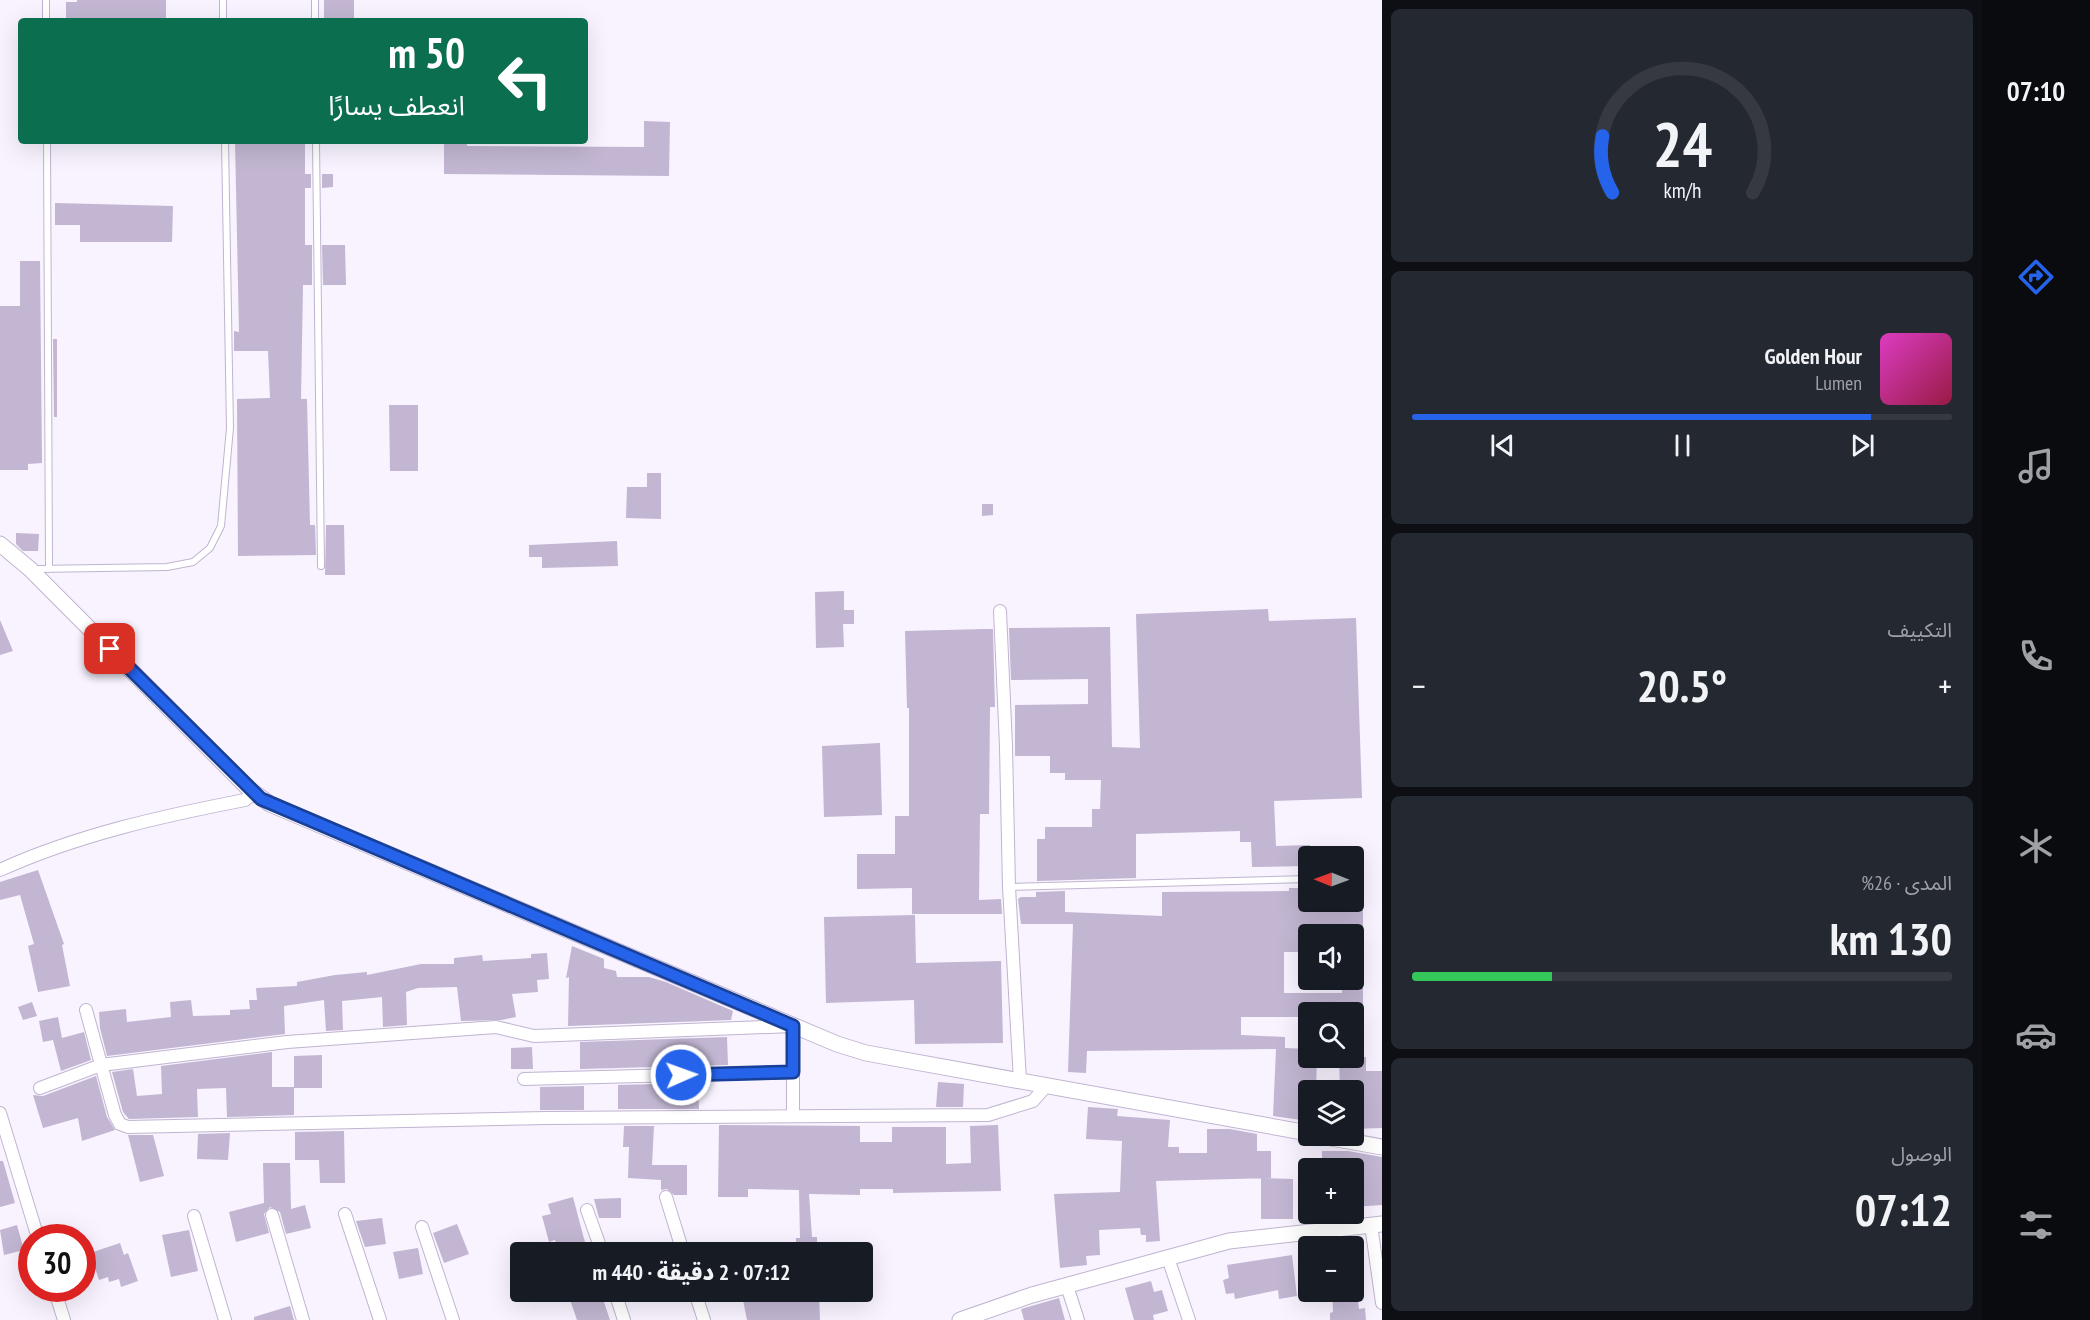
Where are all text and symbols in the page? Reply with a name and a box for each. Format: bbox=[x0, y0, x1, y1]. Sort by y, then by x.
text: 50 m bbox=[388, 25, 465, 80]
icon: left bbox=[486, 42, 564, 120]
text: 07:10 bbox=[2007, 74, 2065, 108]
text: انعطف يسارًا bbox=[328, 88, 465, 122]
text: 24 bbox=[1652, 103, 1712, 184]
text: km/h bbox=[1663, 176, 1701, 204]
icon: directions bbox=[2015, 256, 2057, 298]
text: Golden Hour bbox=[1764, 342, 1862, 370]
text: Lumen bbox=[1815, 370, 1862, 396]
icon: previous bbox=[1486, 429, 1519, 462]
icon: pause bbox=[1666, 429, 1699, 462]
icon: next bbox=[1846, 429, 1879, 462]
icon: music bbox=[2015, 445, 2057, 487]
text: التكييف bbox=[1888, 617, 1952, 643]
pin bbox=[84, 623, 135, 674]
icon: arrive bbox=[93, 632, 126, 665]
icon: phone bbox=[2015, 635, 2057, 677]
text: 20.5° bbox=[1637, 656, 1727, 714]
text: − bbox=[1412, 664, 1426, 707]
text: + bbox=[1938, 664, 1952, 707]
icon: climate bbox=[2015, 825, 2057, 867]
north arrow bbox=[1298, 846, 1364, 912]
map controls bbox=[1298, 846, 1364, 1302]
text: المدى · 26% bbox=[1861, 870, 1952, 896]
text: 130 km bbox=[1830, 909, 1952, 967]
button: sound bbox=[1298, 924, 1364, 990]
button: search bbox=[1298, 1002, 1364, 1068]
icon: car bbox=[2015, 1014, 2057, 1056]
position arrow bbox=[649, 1043, 713, 1107]
button: layers bbox=[1298, 1080, 1364, 1146]
text: الوصول bbox=[1891, 1141, 1952, 1167]
button: + bbox=[1298, 1158, 1364, 1224]
text: 07:12 bbox=[1855, 1180, 1952, 1238]
icon: filters bbox=[2015, 1204, 2057, 1246]
speed limit sign: 30 bbox=[18, 1224, 96, 1302]
button: − bbox=[1298, 1236, 1364, 1302]
text: 07:12 · 2 دقيقة · 440 m bbox=[592, 1258, 791, 1286]

